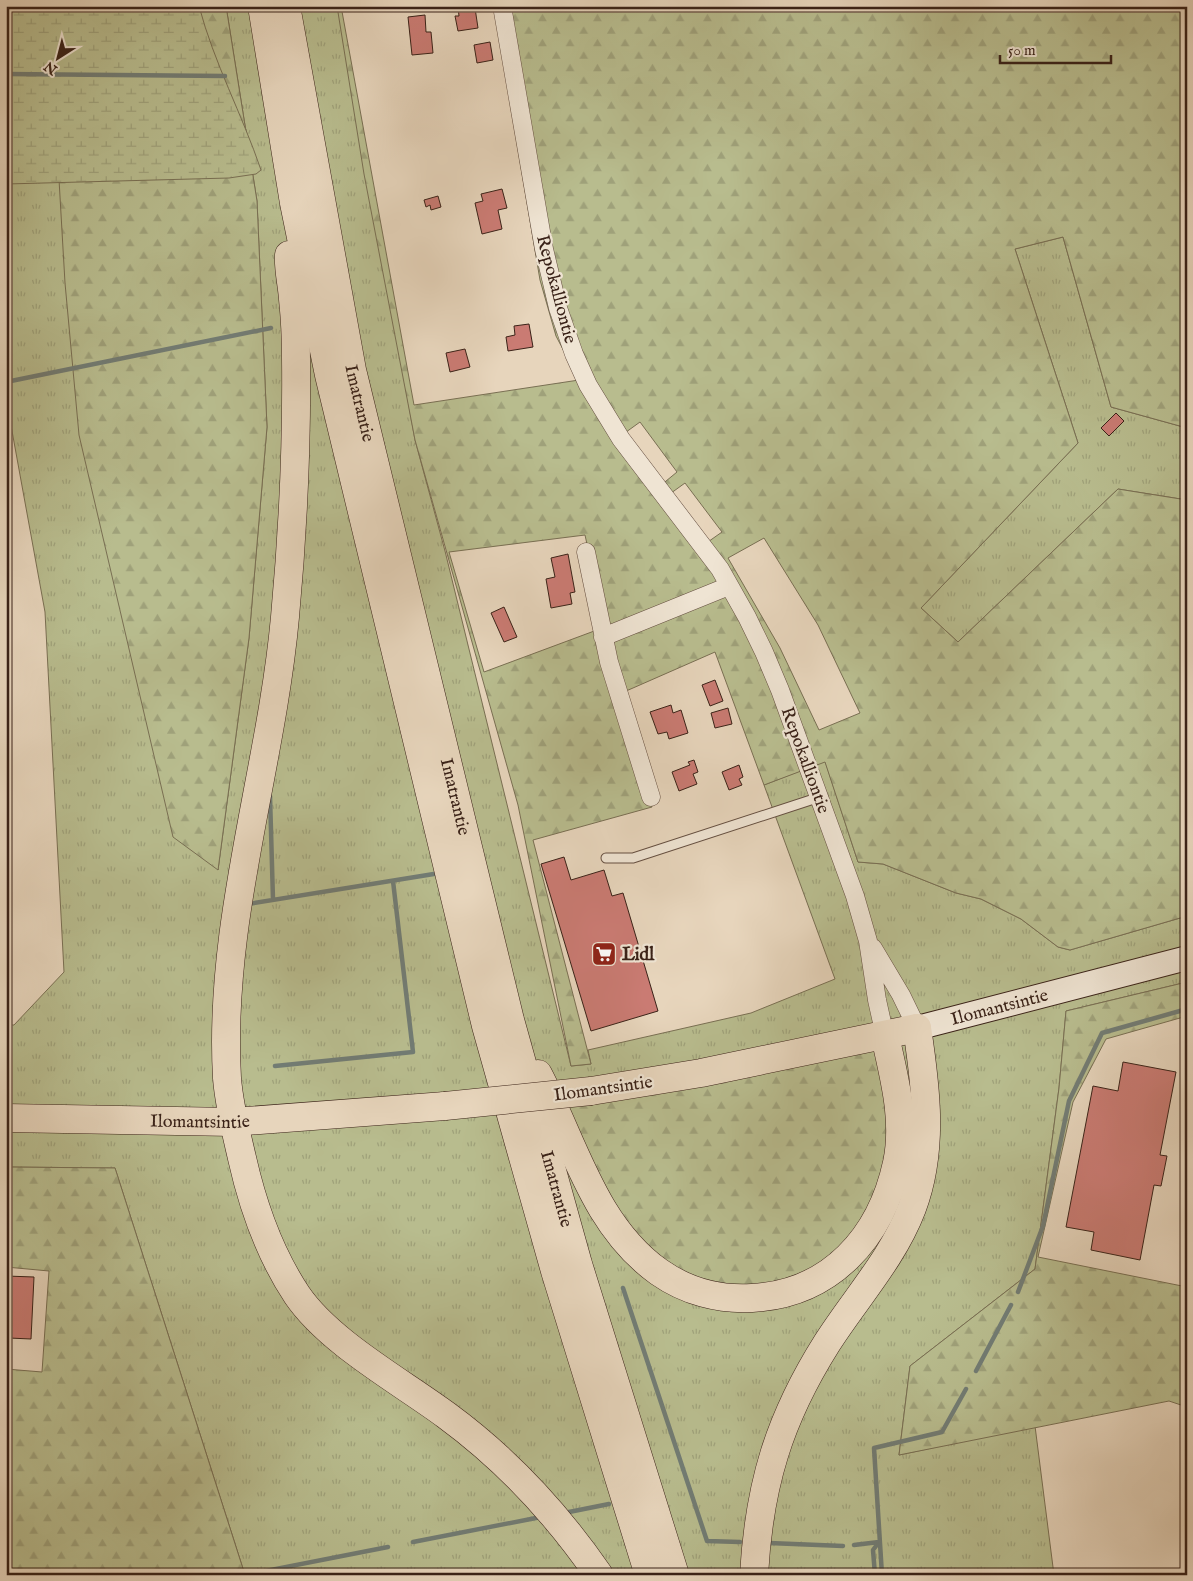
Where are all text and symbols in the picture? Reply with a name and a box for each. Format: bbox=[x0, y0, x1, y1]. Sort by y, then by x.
north arrow bbox=[32, 32, 82, 82]
scale bar bbox=[1000, 32, 1112, 64]
text: 50 m bbox=[1008, 41, 1036, 60]
text: N bbox=[41, 57, 62, 79]
street label: Repokalliontie bbox=[530, 233, 581, 346]
street label: Imatrantie bbox=[338, 363, 379, 444]
street label: Repokalliontie bbox=[775, 704, 834, 817]
street label: Imatrantie bbox=[434, 756, 475, 838]
supermarket icon: Lidl bbox=[591, 941, 617, 967]
place label: Lidl bbox=[622, 944, 655, 967]
street label: Ilomantsintie bbox=[949, 984, 1051, 1032]
street label: Ilomantsintie bbox=[552, 1071, 654, 1108]
street label: Ilomantsintie bbox=[150, 1111, 251, 1135]
street label: Imatrantie bbox=[534, 1148, 577, 1230]

